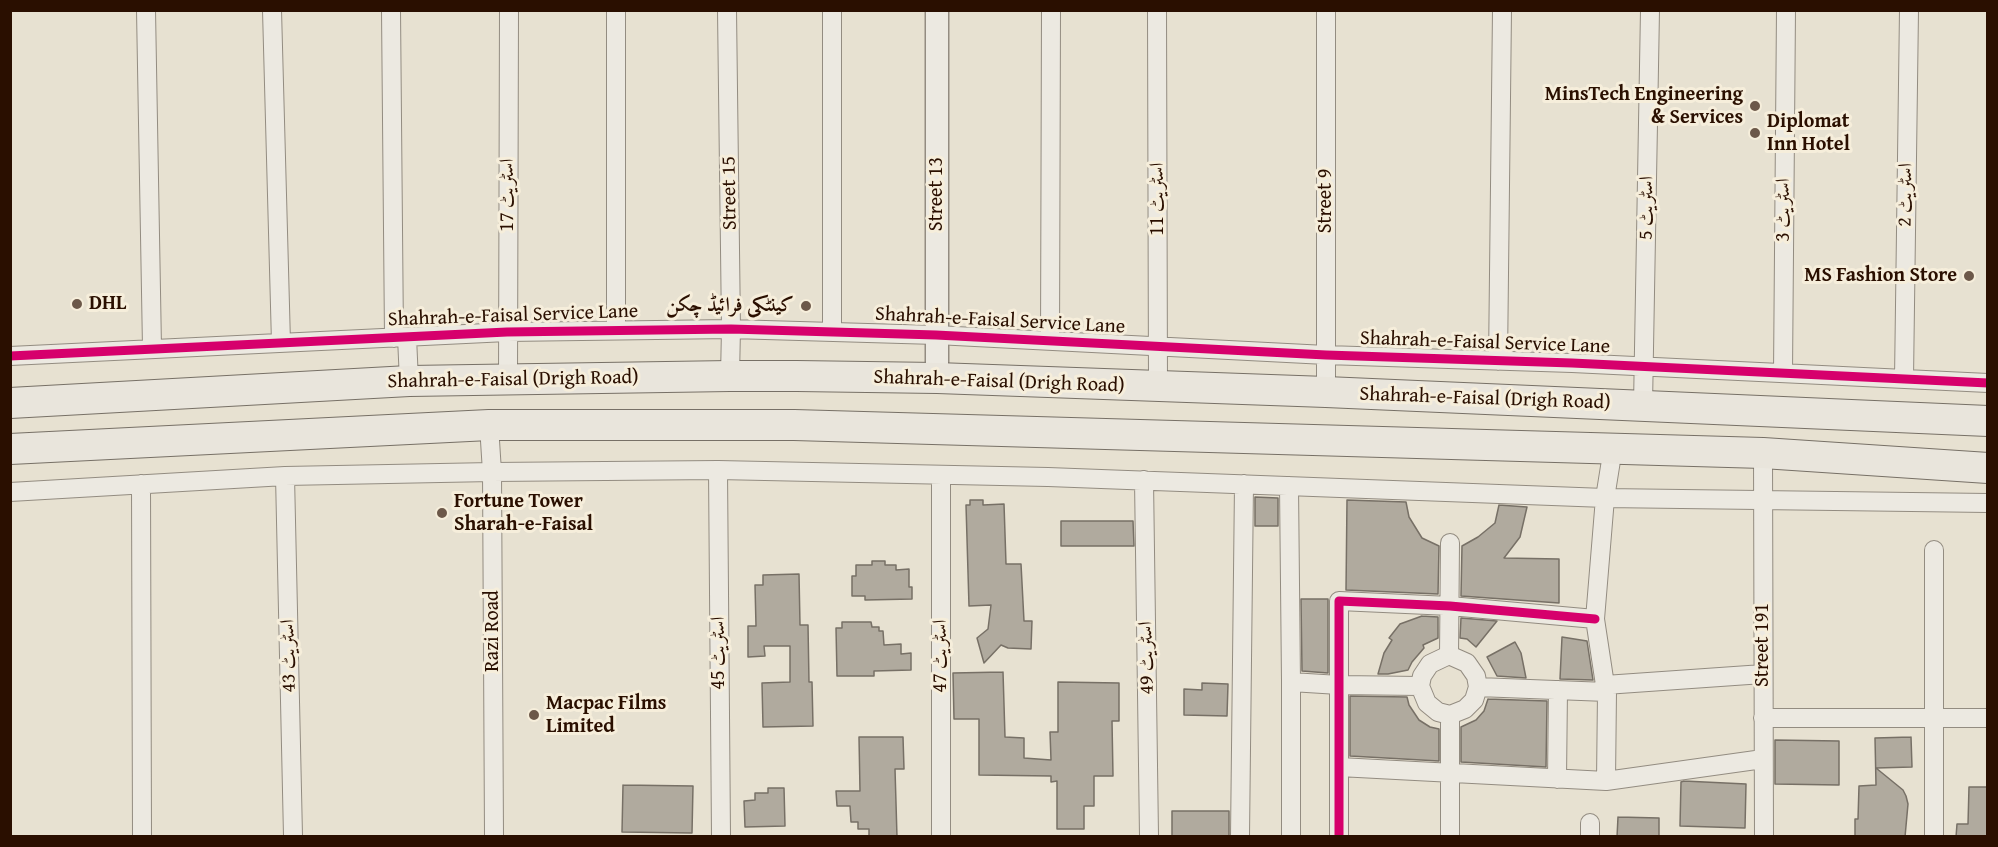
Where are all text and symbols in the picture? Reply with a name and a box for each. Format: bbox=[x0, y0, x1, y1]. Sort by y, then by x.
place label: MinsTech Engineering & Services bbox=[1545, 83, 1743, 130]
marker: MinsTech Engineering & Services bbox=[1748, 99, 1762, 113]
place label: Diplomat Inn Hotel bbox=[1767, 110, 1850, 157]
marker: Diplomat Inn Hotel bbox=[1748, 126, 1762, 140]
street label: Street 15 bbox=[717, 156, 743, 230]
street label: Street 13 bbox=[925, 157, 949, 231]
street label: اسٹریٹ 17 bbox=[496, 158, 520, 232]
street label: اسٹریٹ 11 bbox=[1146, 162, 1170, 236]
street label: اسٹریٹ 2 bbox=[1893, 163, 1919, 227]
street label: Street 9 bbox=[1314, 169, 1338, 233]
street label: اسٹریٹ 5 bbox=[1634, 176, 1660, 240]
street label: اسٹریٹ 3 bbox=[1772, 178, 1796, 242]
place label: MS Fashion Store bbox=[1804, 264, 1957, 288]
marker: MS Fashion Store bbox=[1962, 269, 1976, 283]
place label: DHL bbox=[89, 292, 126, 316]
place label: کینٹکی فرائیڈ چکن bbox=[666, 294, 794, 318]
marker: DHL bbox=[70, 297, 84, 311]
marker: کینٹکی فرائیڈ چکن bbox=[799, 299, 813, 313]
street label: Shahrah-e-Faisal Service Lane bbox=[387, 300, 639, 332]
street label: Shahrah-e-Faisal Service Lane bbox=[874, 302, 1126, 340]
street label: Shahrah-e-Faisal Service Lane bbox=[1359, 327, 1611, 359]
street label: Shahrah-e-Faisal (Drigh Road) bbox=[387, 366, 639, 394]
street label: Shahrah-e-Faisal (Drigh Road) bbox=[873, 366, 1125, 398]
street label: Shahrah-e-Faisal (Drigh Road) bbox=[1359, 383, 1611, 415]
place label: Fortune Tower Sharah-e-Faisal bbox=[454, 490, 593, 537]
marker: Fortune Tower Sharah-e-Faisal bbox=[435, 506, 449, 520]
street label: Razi Road bbox=[481, 590, 505, 672]
street label: Street 191 bbox=[1751, 603, 1775, 687]
street label: اسٹریٹ 45 bbox=[707, 616, 731, 690]
street label: اسٹریٹ 43 bbox=[276, 619, 302, 693]
street label: اسٹریٹ 47 bbox=[929, 619, 953, 693]
street label: اسٹریٹ 49 bbox=[1134, 621, 1160, 695]
place label: Macpac Films Limited bbox=[546, 692, 666, 739]
marker: Macpac Films Limited bbox=[527, 708, 541, 722]

